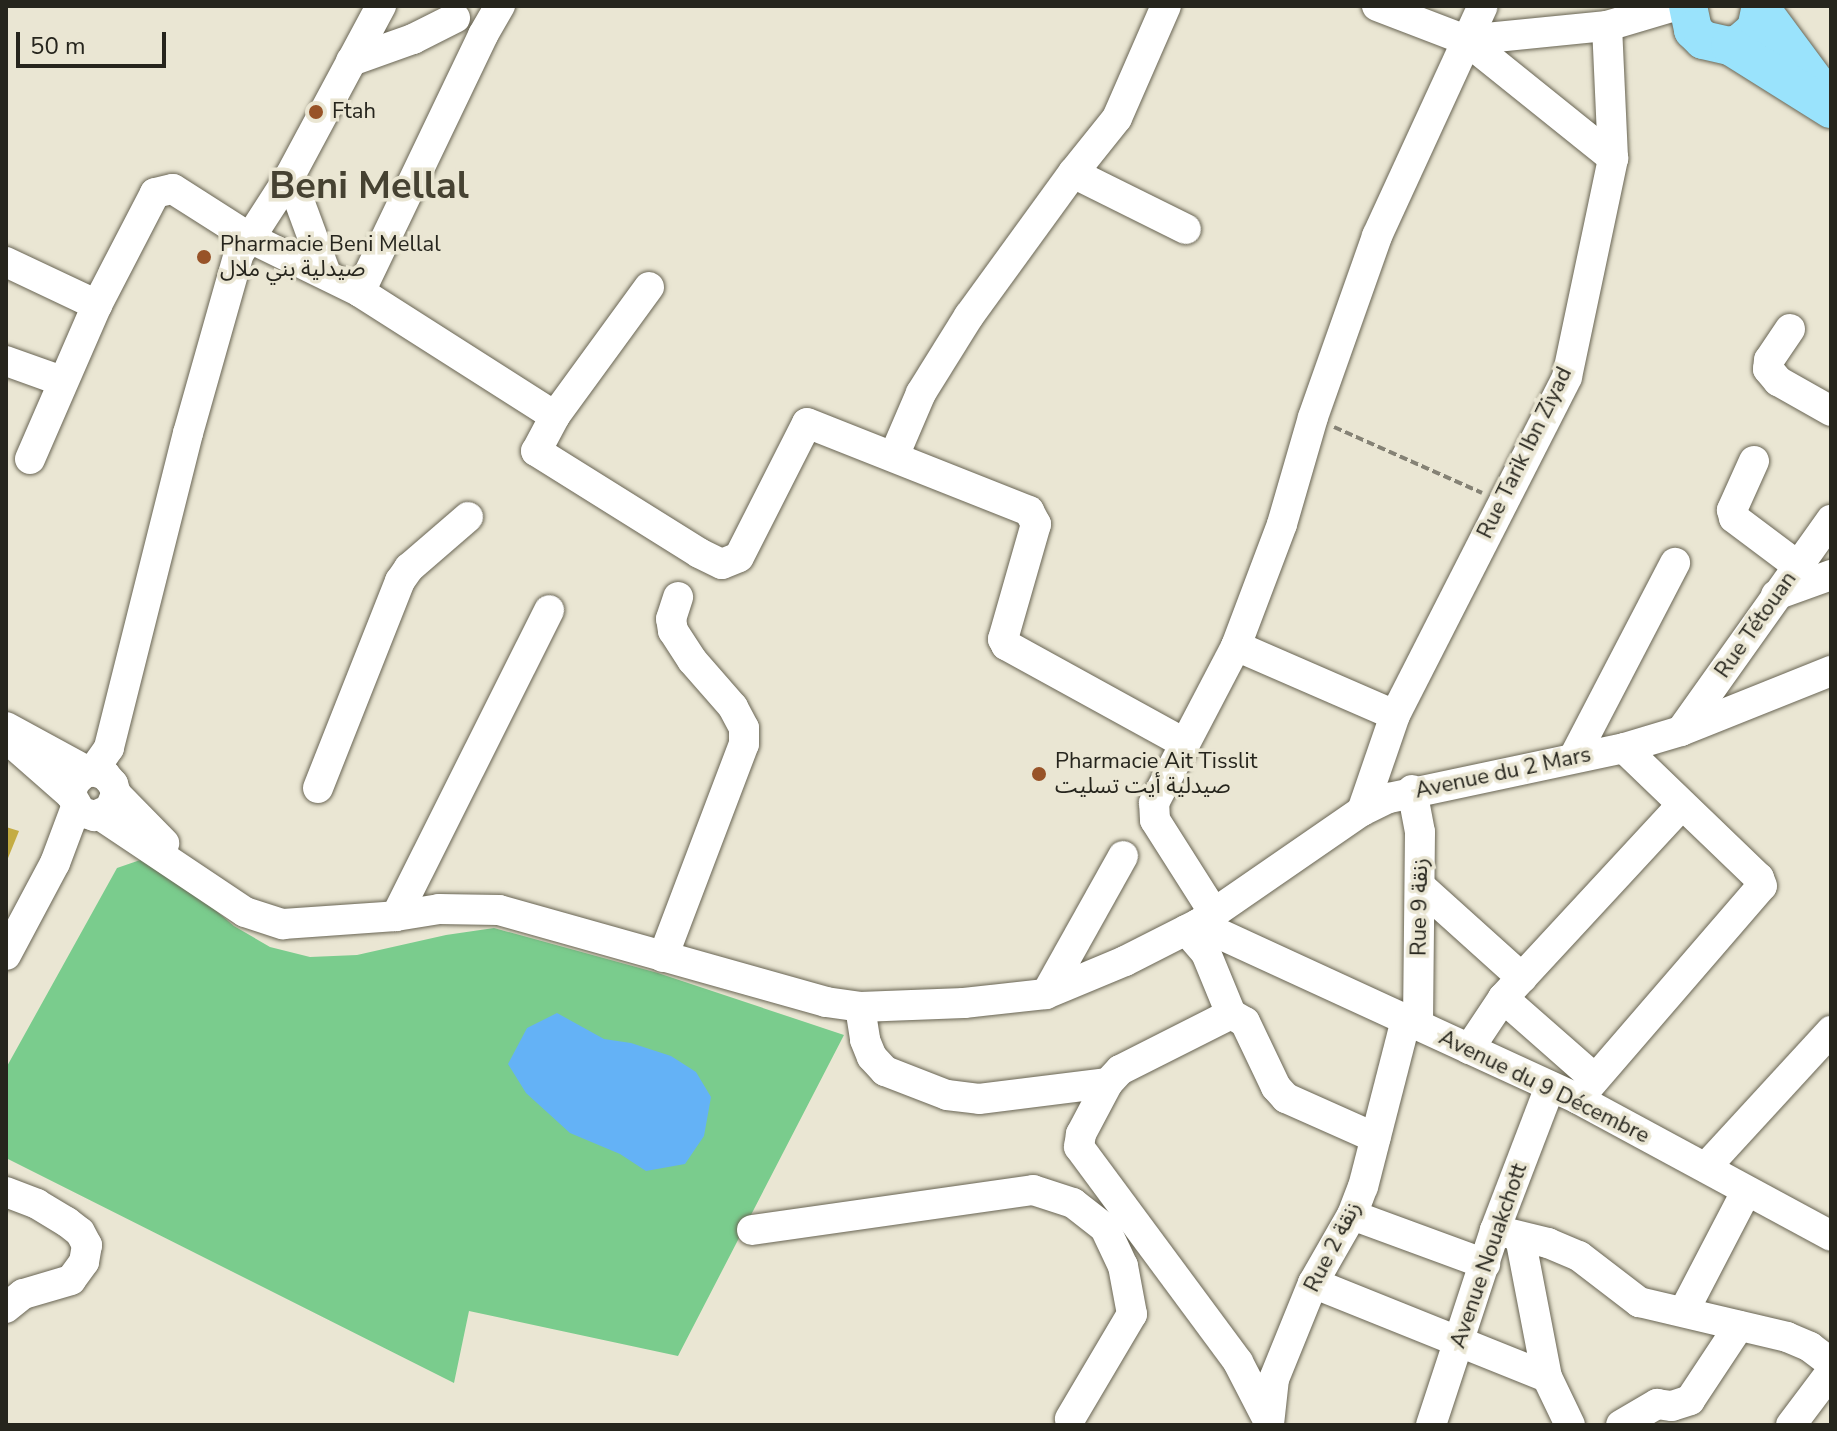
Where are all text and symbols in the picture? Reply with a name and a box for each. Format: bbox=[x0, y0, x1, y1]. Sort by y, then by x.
scale bar bbox=[20, 16, 170, 66]
text: 50 m bbox=[30, 30, 86, 62]
place label: Ftah bbox=[332, 99, 376, 125]
marker: Ftah bbox=[307, 103, 325, 121]
district label: Beni Mellal bbox=[269, 163, 469, 209]
place label: Pharmacie Beni Mellal صيدلية بني ملال bbox=[220, 231, 441, 282]
marker: Pharmacie Beni Mellal صيدلية بني ملال bbox=[195, 248, 213, 266]
street label: Rue Tarik Ibn Ziyad bbox=[1472, 363, 1578, 543]
street label: Rue Tétouan bbox=[1710, 567, 1802, 683]
street label: Avenue du 2 Mars bbox=[1413, 741, 1593, 805]
place label: Pharmacie Ait Tisslit صيدلية أيت تسليت bbox=[1055, 748, 1257, 800]
marker: Pharmacie Ait Tisslit صيدلية أيت تسليت bbox=[1030, 765, 1048, 783]
street label: Rue 9 زنقة bbox=[1406, 858, 1434, 956]
street label: Avenue du 9 Décembre bbox=[1434, 1025, 1654, 1149]
street label: Avenue Nouakchott bbox=[1445, 1160, 1533, 1352]
street label: Rue 2 زنقة bbox=[1299, 1197, 1367, 1297]

